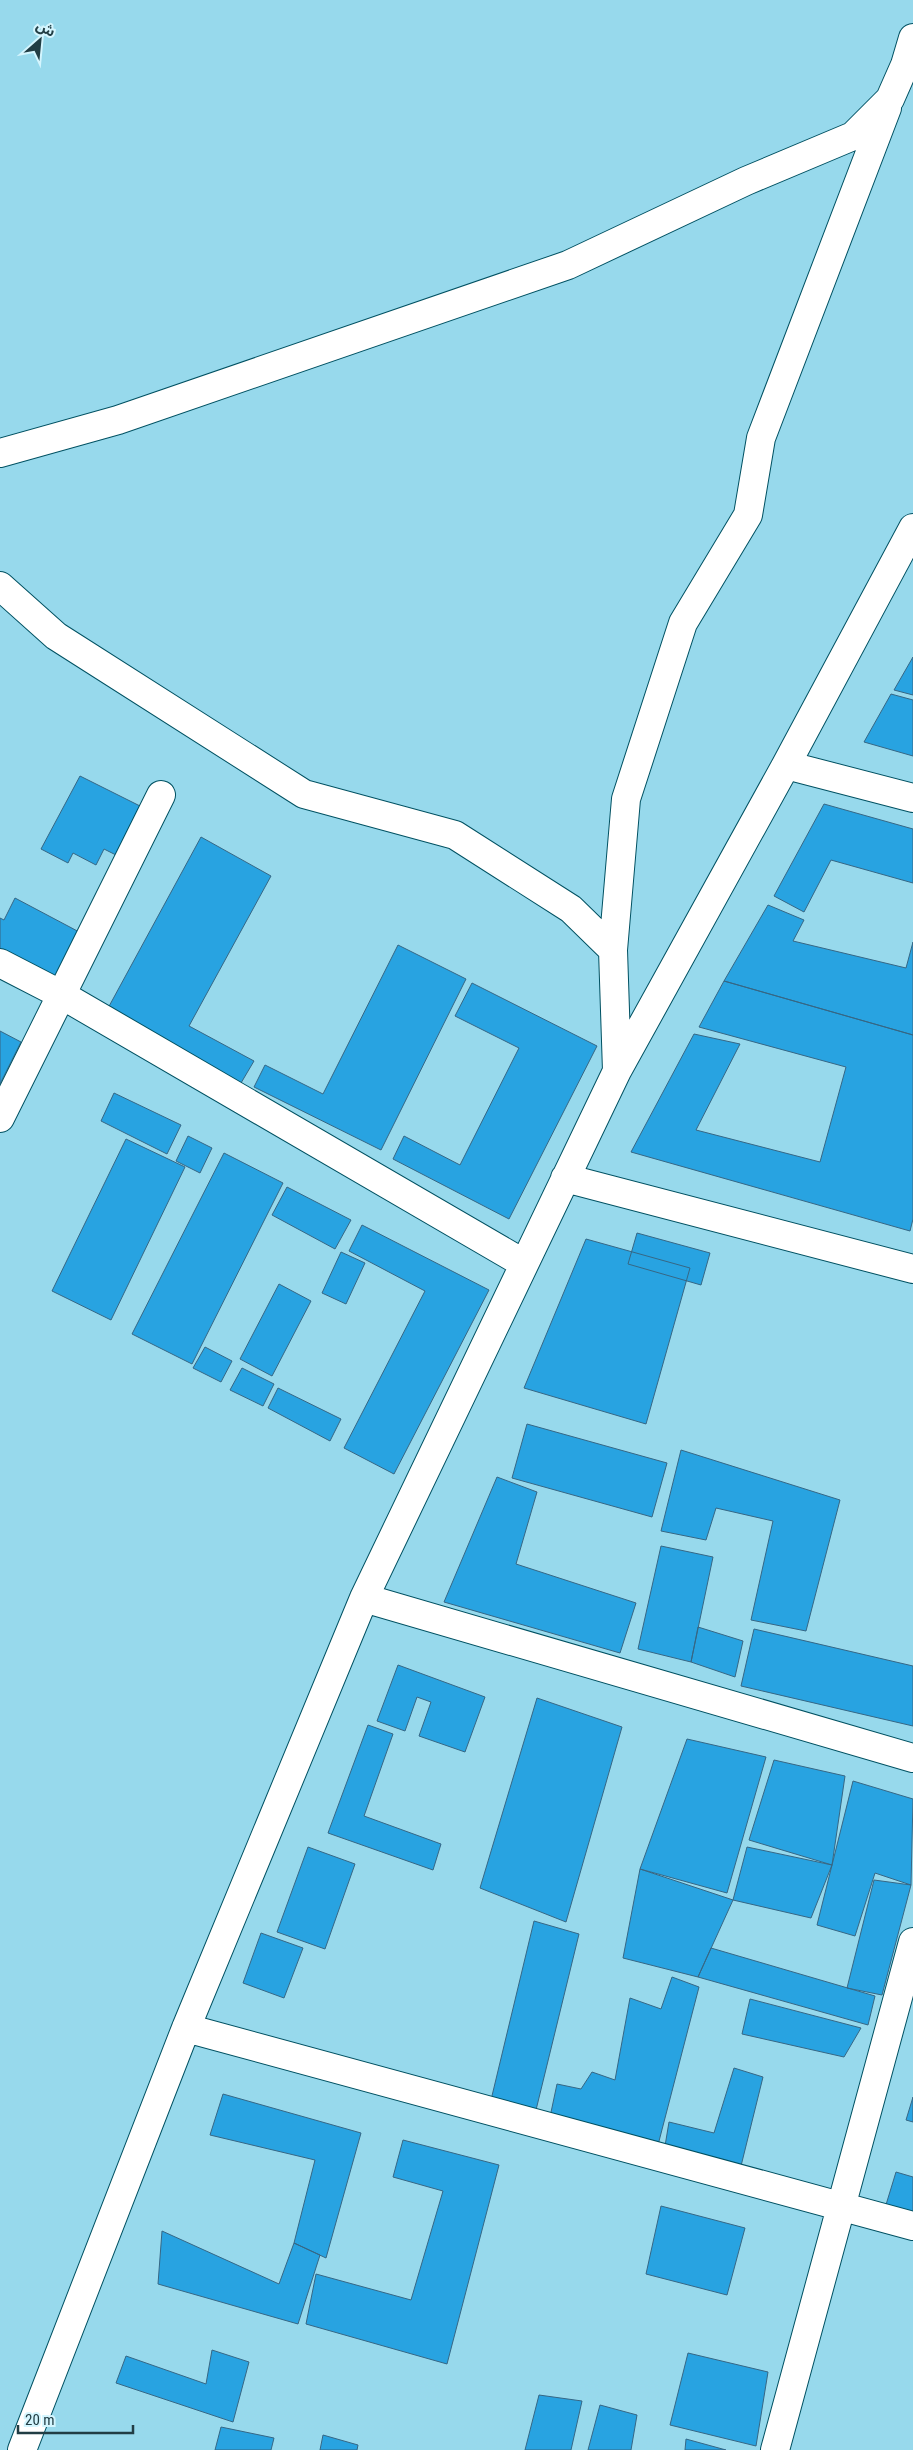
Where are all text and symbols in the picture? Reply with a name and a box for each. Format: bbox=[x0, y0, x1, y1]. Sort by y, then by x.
north arrow bbox=[15, 15, 65, 65]
text: ش bbox=[34, 17, 58, 40]
scale bar bbox=[18, 2402, 132, 2434]
text: 20 m bbox=[25, 2411, 55, 2429]

